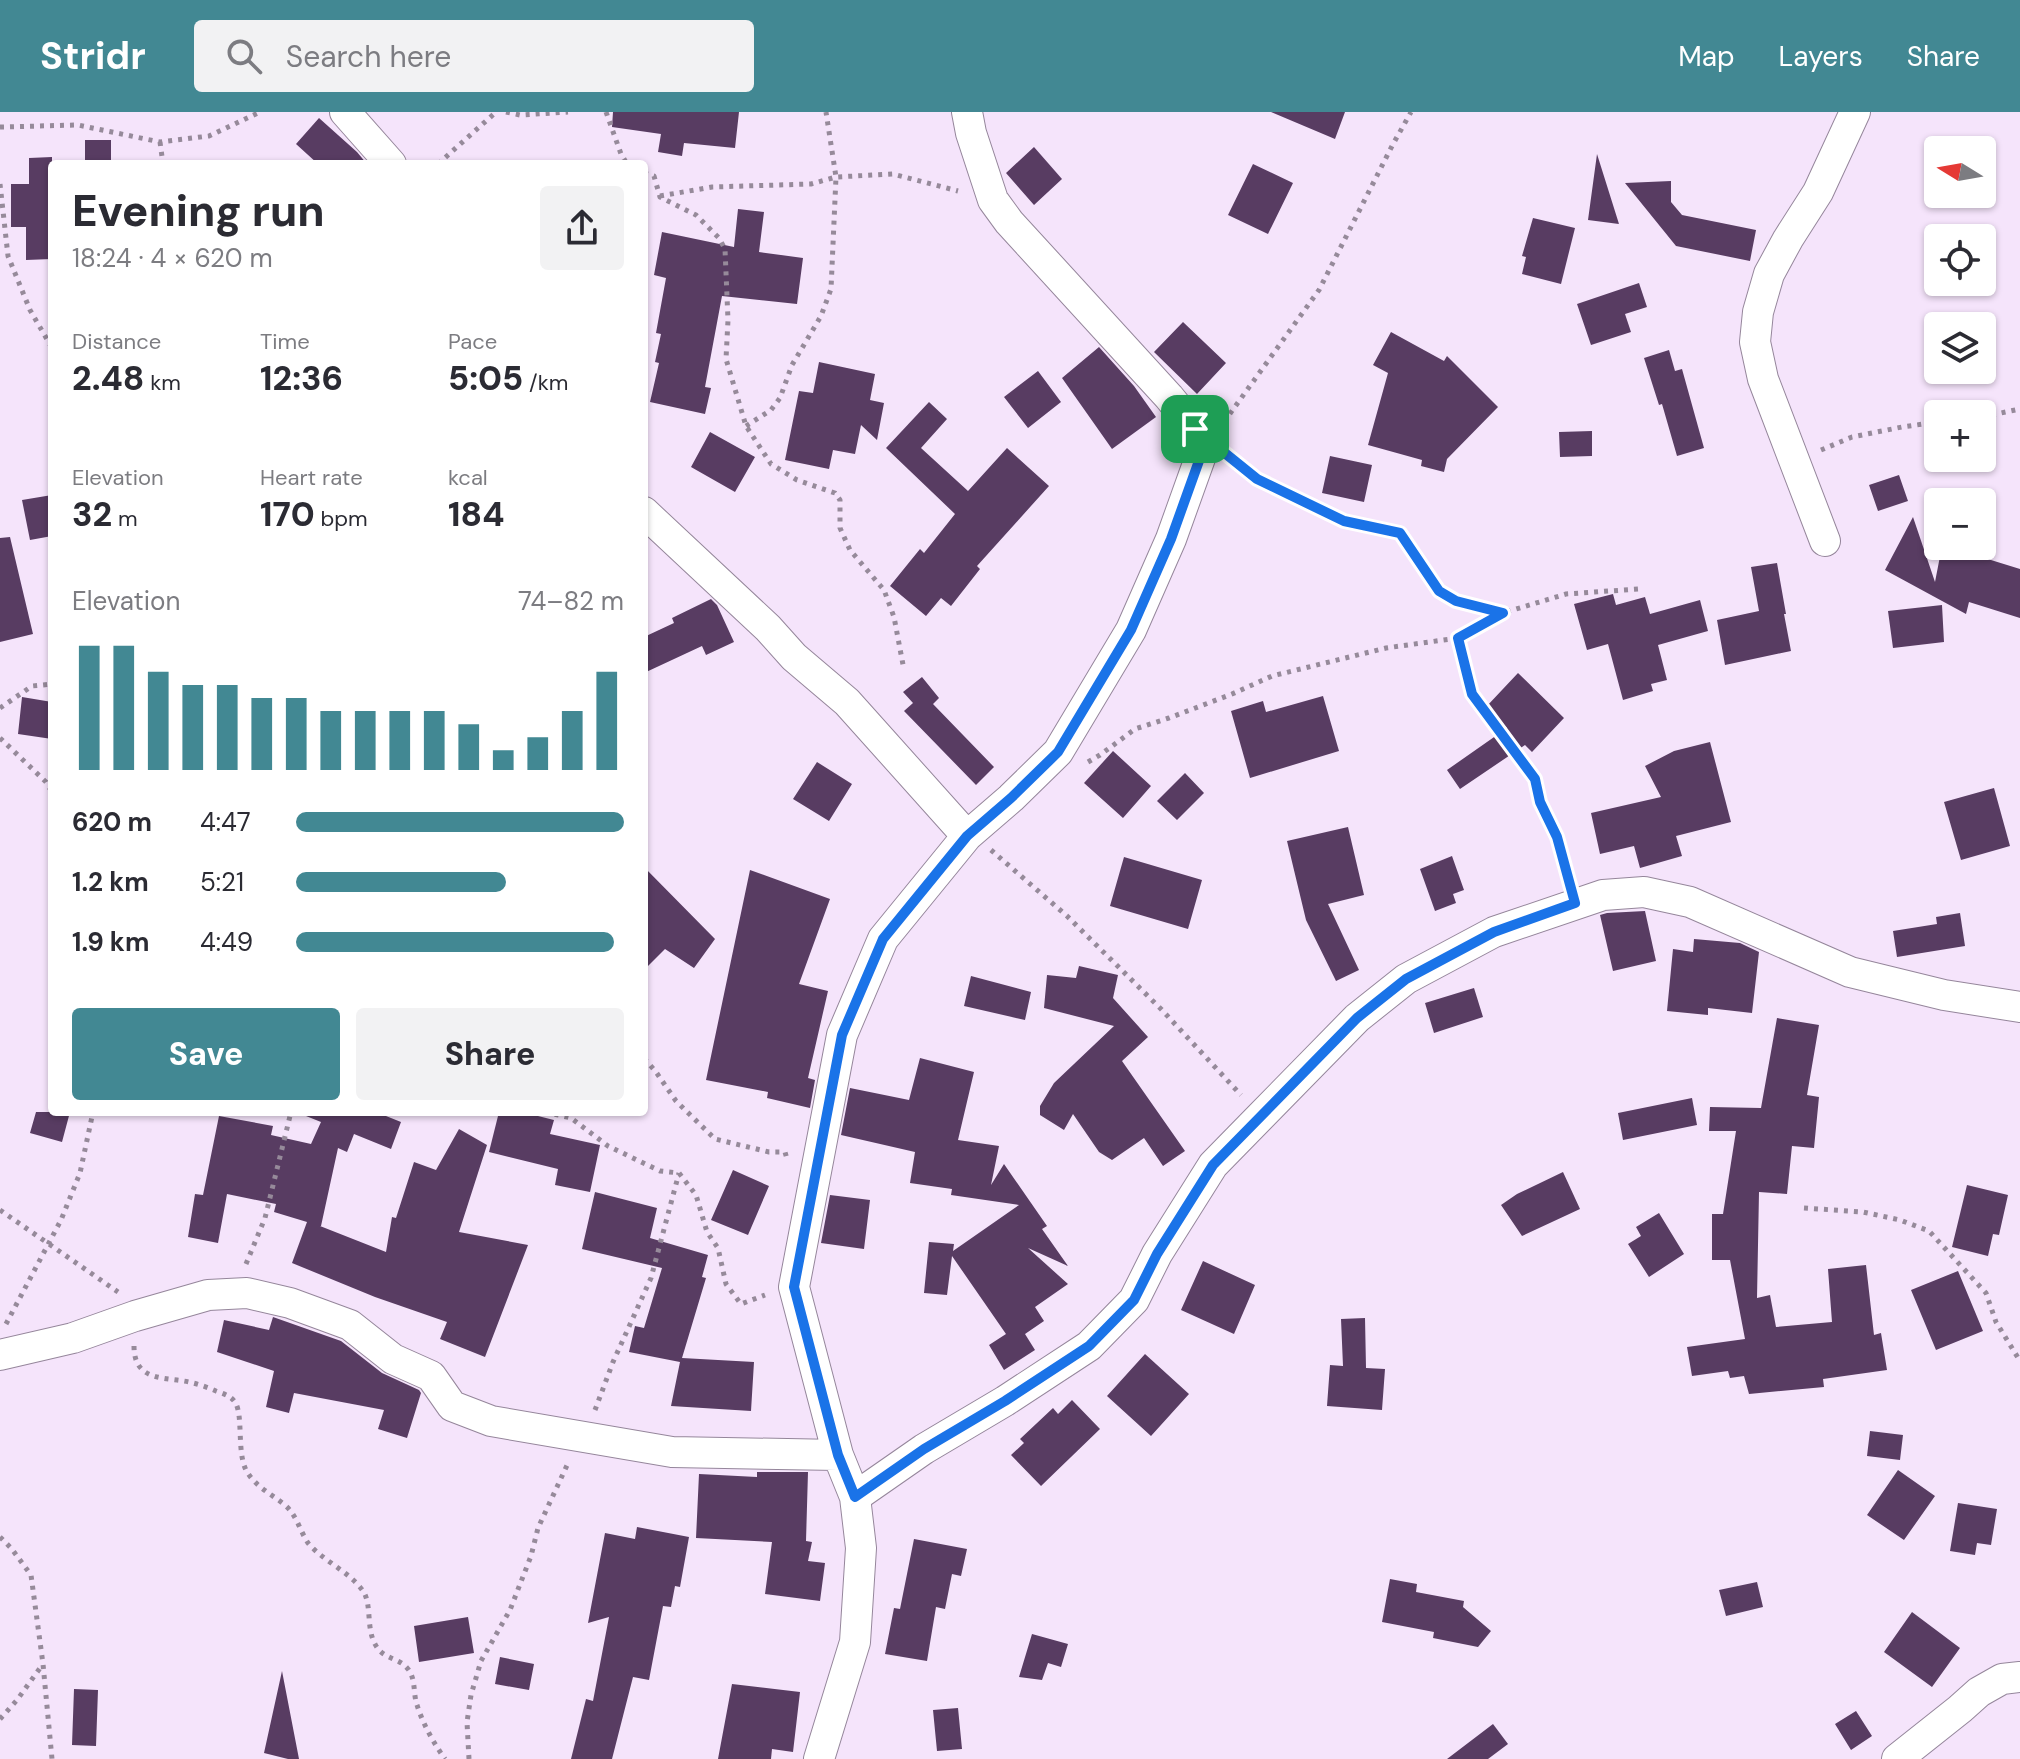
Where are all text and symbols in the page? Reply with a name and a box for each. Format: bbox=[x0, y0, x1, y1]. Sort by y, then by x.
search box bbox=[194, 20, 754, 92]
text: Stridr bbox=[40, 31, 146, 81]
icon: search bbox=[222, 34, 266, 78]
text: Search here bbox=[286, 37, 451, 76]
text: Map bbox=[1678, 38, 1735, 75]
text: Layers bbox=[1779, 38, 1863, 75]
text: Share bbox=[1907, 38, 1980, 75]
north arrow bbox=[1924, 136, 1996, 208]
map controls bbox=[1924, 136, 1996, 560]
text: Evening run bbox=[72, 182, 325, 240]
button: share bbox=[540, 186, 624, 270]
button: locate bbox=[1924, 224, 1996, 296]
text: 18:24 · 4 × 620 m bbox=[72, 241, 273, 275]
button: layers bbox=[1924, 312, 1996, 384]
text: Distance bbox=[72, 327, 161, 356]
text: Time bbox=[260, 327, 310, 356]
text: Pace bbox=[448, 327, 497, 356]
text: 2.48 bbox=[72, 356, 144, 401]
text: 12:36 bbox=[260, 356, 343, 401]
text: 5:05 bbox=[448, 356, 523, 401]
text: km bbox=[144, 368, 181, 397]
text: /km bbox=[523, 368, 568, 397]
pin bbox=[1161, 395, 1229, 463]
button: + bbox=[1924, 400, 1996, 472]
icon: arrive bbox=[1173, 407, 1217, 451]
text: Elevation bbox=[72, 463, 164, 492]
text: Heart rate bbox=[260, 463, 363, 492]
text: kcal bbox=[448, 463, 488, 492]
button: − bbox=[1924, 488, 1996, 560]
text: 32 bbox=[72, 492, 112, 537]
text: 170 bbox=[260, 492, 315, 537]
text: 184 bbox=[448, 492, 504, 537]
text: m bbox=[112, 504, 138, 533]
text: bpm bbox=[315, 504, 368, 533]
text: Elevation bbox=[72, 584, 180, 618]
text: 74–82 m bbox=[518, 584, 624, 618]
text: 620 m bbox=[72, 805, 152, 839]
text: 4:47 bbox=[200, 805, 251, 839]
text: 1.2 km bbox=[72, 865, 149, 899]
text: 5:21 bbox=[200, 865, 244, 899]
text: 1.9 km bbox=[72, 925, 149, 959]
text: 4:49 bbox=[200, 925, 253, 959]
button: Save bbox=[72, 1008, 340, 1100]
button: Share bbox=[356, 1008, 624, 1100]

